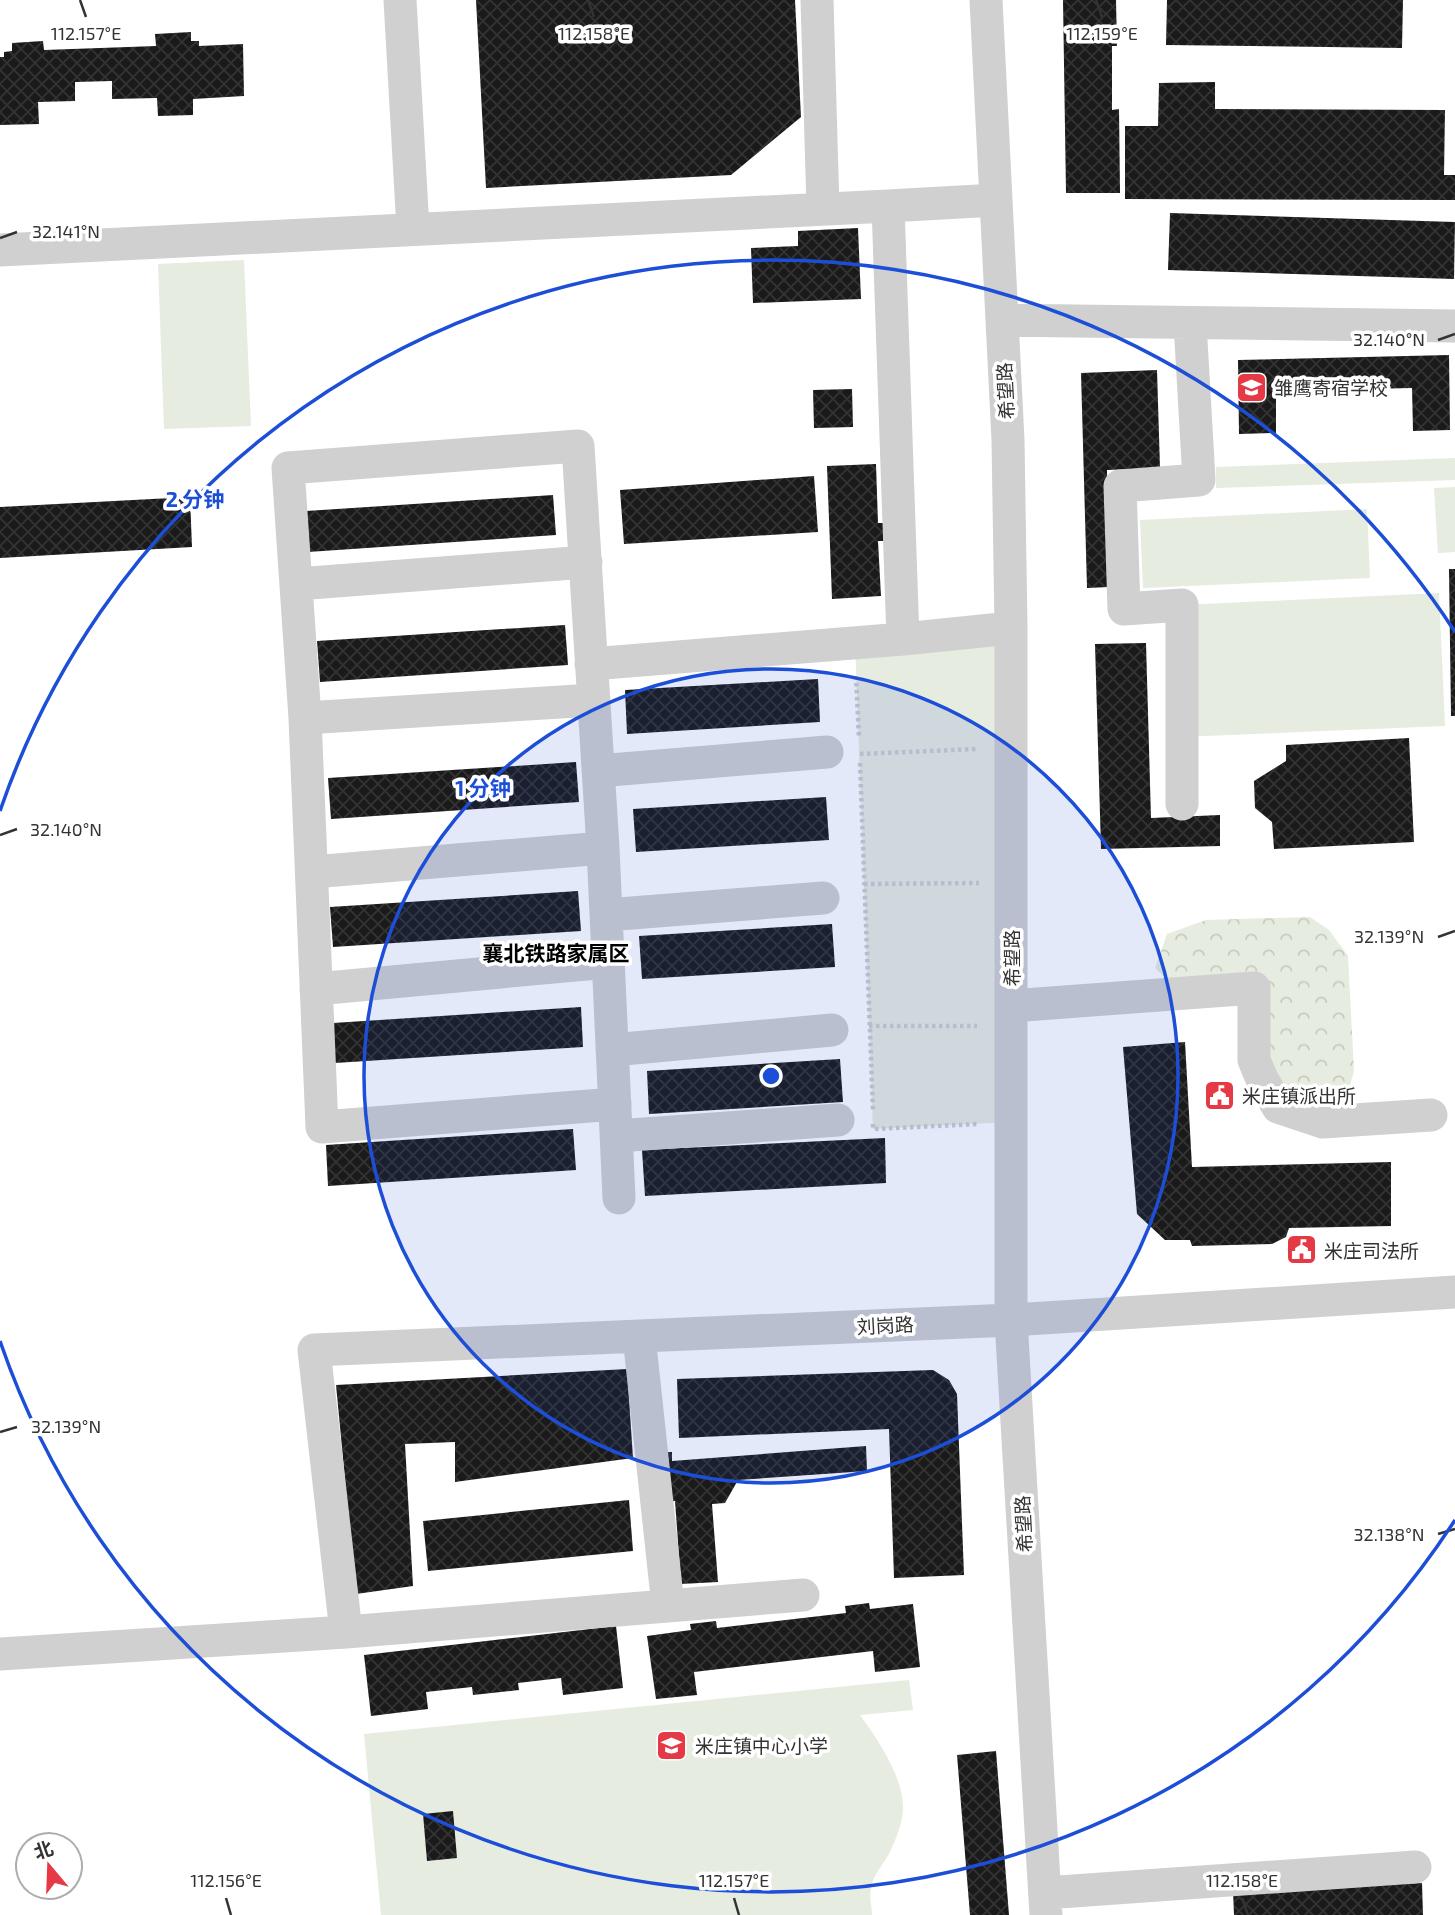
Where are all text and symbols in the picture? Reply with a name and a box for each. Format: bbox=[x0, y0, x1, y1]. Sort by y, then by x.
text: 112.157°E bbox=[51, 22, 121, 44]
text: 112.158°E bbox=[558, 22, 630, 44]
text: 112.159°E bbox=[1066, 22, 1138, 44]
text: 32.141°N bbox=[32, 220, 100, 242]
text: 32.140°N bbox=[1353, 328, 1425, 350]
street label: 希望路 bbox=[992, 362, 1018, 420]
school or university icon: 雏鹰寄宿学校 bbox=[1234, 370, 1268, 404]
place label: 雏鹰寄宿学校 bbox=[1274, 376, 1388, 399]
text: 2 分钟 bbox=[166, 486, 224, 511]
text: 1 分钟 bbox=[455, 775, 511, 800]
text: 32.140°N bbox=[30, 818, 102, 840]
text: 32.139°N bbox=[1354, 925, 1424, 947]
street label: 希望路 bbox=[1000, 929, 1023, 987]
district label: 襄北铁路家属区 bbox=[483, 940, 630, 965]
centre of rings bbox=[759, 1064, 783, 1088]
public building icon: 米庄镇派出所 bbox=[1202, 1078, 1236, 1112]
place label: 米庄镇派出所 bbox=[1242, 1084, 1356, 1107]
public building icon: 米庄司法所 bbox=[1284, 1233, 1318, 1267]
place label: 米庄司法所 bbox=[1324, 1239, 1419, 1262]
street label: 刘岗路 bbox=[856, 1312, 914, 1338]
text: 32.139°N bbox=[31, 1415, 101, 1437]
street label: 希望路 bbox=[1010, 1495, 1036, 1553]
text: 32.138°N bbox=[1354, 1523, 1424, 1545]
school or university icon: 米庄镇中心小学 bbox=[655, 1728, 689, 1762]
place label: 米庄镇中心小学 bbox=[695, 1734, 828, 1757]
north arrow bbox=[14, 1831, 84, 1901]
text: 北 bbox=[31, 1835, 56, 1863]
text: 112.156°E bbox=[190, 1869, 262, 1891]
text: 112.157°E bbox=[699, 1869, 769, 1891]
text: 112.158°E bbox=[1206, 1869, 1278, 1891]

